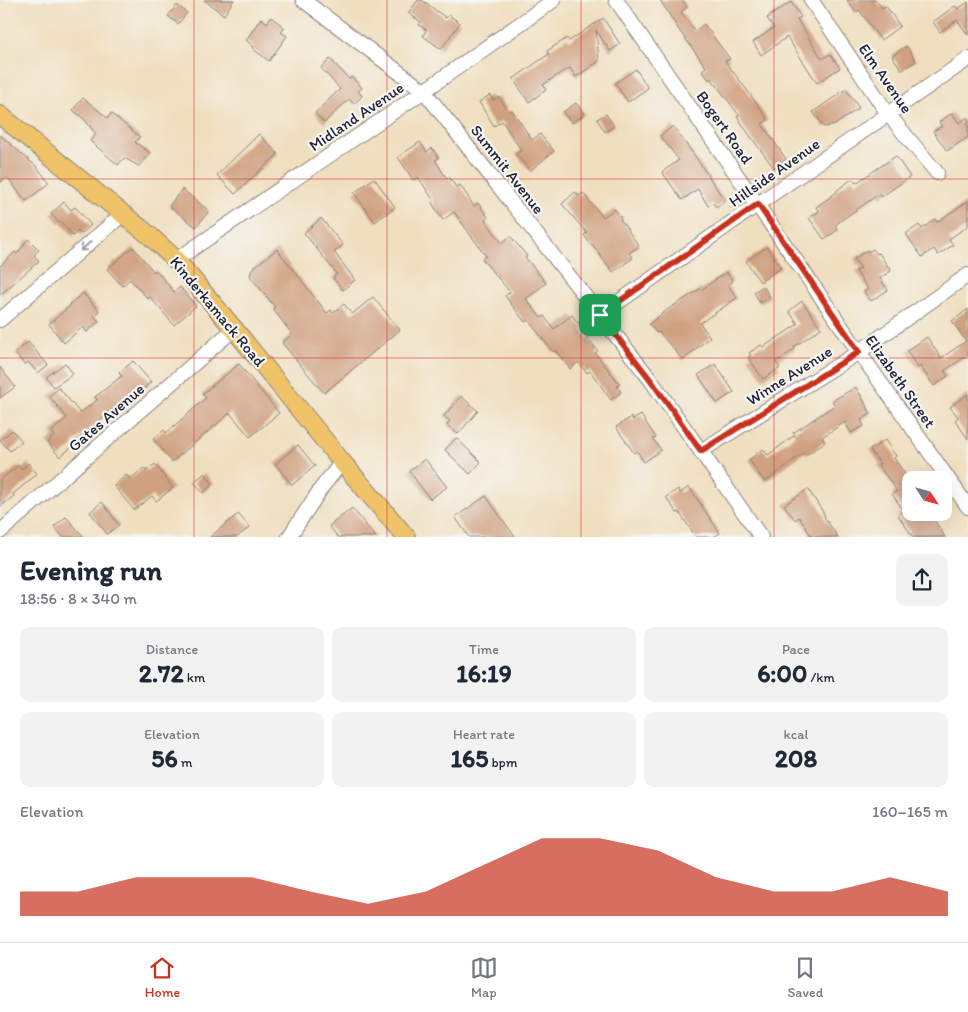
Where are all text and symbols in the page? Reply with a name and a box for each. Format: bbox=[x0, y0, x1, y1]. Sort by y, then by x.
street label: Elm Avenue bbox=[855, 40, 917, 117]
street label: Midland Avenue bbox=[305, 78, 407, 155]
street label: Bogert Road bbox=[692, 87, 757, 168]
street label: Summit Avenue bbox=[467, 121, 548, 218]
street label: Hillside Avenue bbox=[725, 134, 824, 211]
one-way arrow bbox=[80, 240, 93, 251]
street label: Kinderkamack Road bbox=[166, 252, 269, 371]
pin bbox=[579, 294, 621, 336]
icon: arrive bbox=[586, 301, 614, 329]
street label: Elizabeth Street bbox=[862, 331, 940, 431]
street label: Winne Avenue bbox=[743, 342, 836, 409]
street label: Gates Avenue bbox=[64, 379, 148, 456]
north arrow bbox=[902, 471, 952, 521]
map controls bbox=[902, 471, 952, 521]
text: Evening run bbox=[20, 553, 162, 587]
button: share bbox=[896, 554, 948, 606]
text: 18:56 · 8 × 340 m bbox=[20, 589, 137, 608]
text: Distance bbox=[146, 641, 198, 658]
text: Time bbox=[469, 641, 499, 658]
text: Pace bbox=[782, 641, 810, 658]
text: 2.72 bbox=[139, 658, 184, 688]
text: 16:19 bbox=[456, 658, 512, 688]
text: 6:00 bbox=[757, 658, 807, 688]
text: km bbox=[184, 669, 205, 686]
text: /km bbox=[807, 669, 835, 686]
text: Elevation bbox=[144, 726, 200, 743]
text: Heart rate bbox=[453, 726, 515, 743]
text: kcal bbox=[784, 726, 808, 743]
text: 56 bbox=[151, 743, 178, 773]
text: 165 bbox=[450, 743, 488, 773]
text: 208 bbox=[775, 743, 817, 773]
text: m bbox=[178, 754, 193, 771]
text: bpm bbox=[488, 754, 518, 771]
text: Elevation bbox=[20, 802, 84, 821]
text: 160–165 m bbox=[872, 802, 948, 821]
tab: Home bbox=[145, 954, 180, 1001]
tab: Map bbox=[470, 954, 498, 1001]
tab: Saved bbox=[787, 954, 823, 1001]

